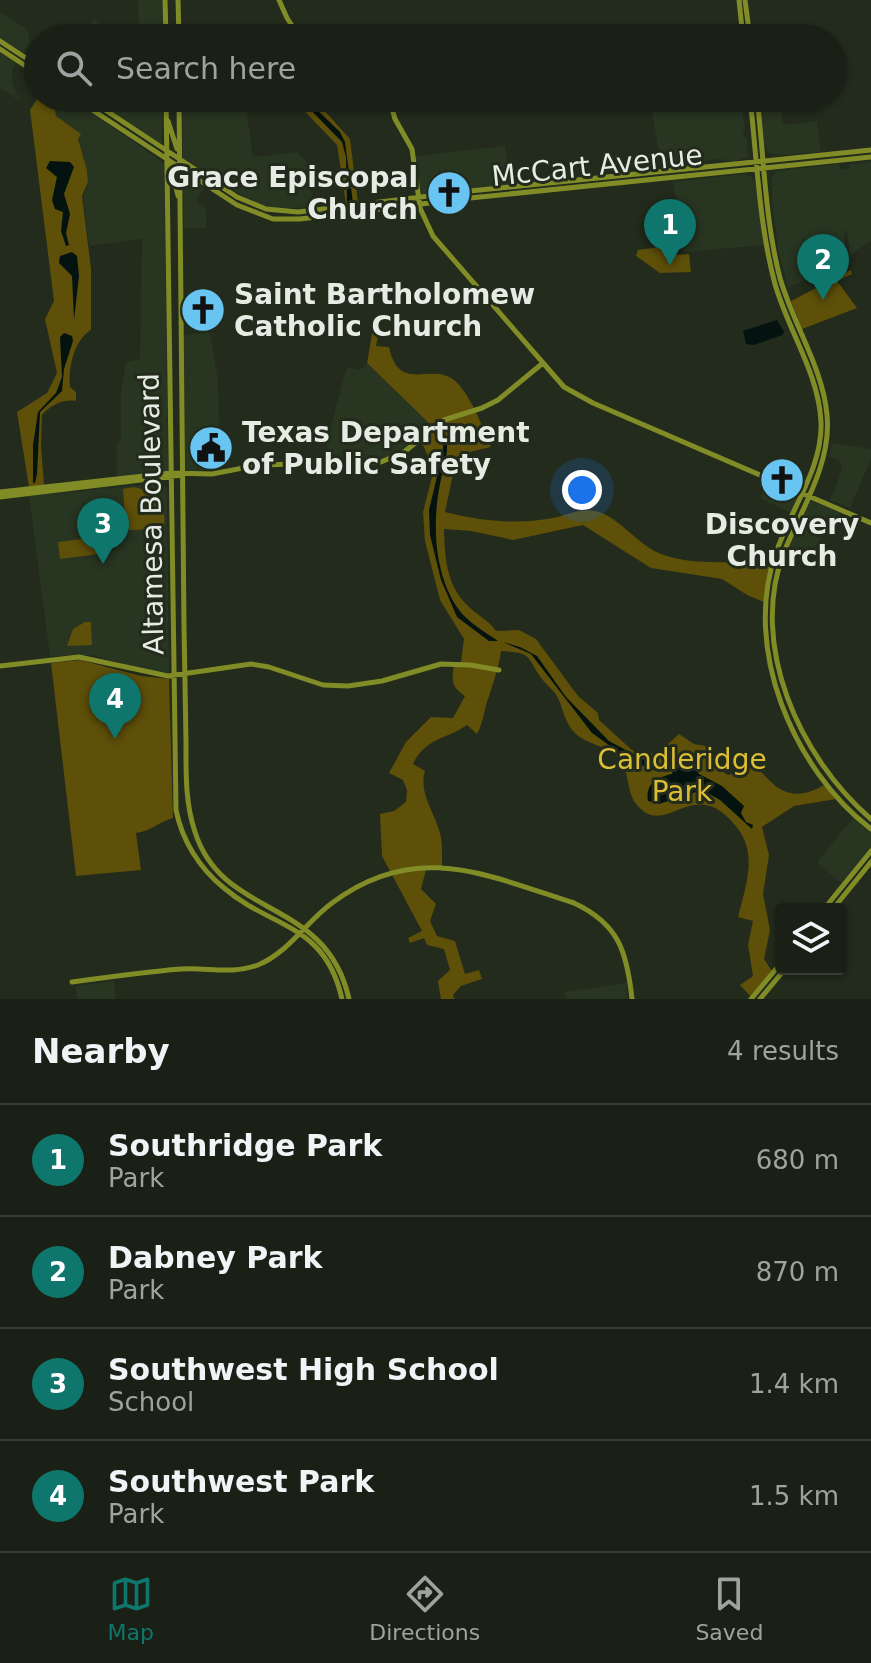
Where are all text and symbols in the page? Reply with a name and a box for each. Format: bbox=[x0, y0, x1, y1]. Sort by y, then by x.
search box bbox=[24, 24, 847, 112]
icon: search bbox=[52, 46, 96, 90]
text: Search here bbox=[116, 51, 296, 86]
street label: McCart Avenue bbox=[490, 138, 704, 193]
place label: Grace Episcopal Church bbox=[167, 161, 418, 226]
church icon: Grace Episcopal Church bbox=[425, 169, 473, 217]
pin: 1 bbox=[644, 199, 696, 265]
pin: 2 bbox=[797, 234, 849, 300]
place label: Saint Bartholomew Catholic Church bbox=[234, 278, 535, 343]
church icon: Saint Bartholomew Catholic Church bbox=[179, 286, 227, 334]
street label: Altamesa Boulevard bbox=[133, 373, 170, 655]
place label: Texas Department of Public Safety bbox=[242, 416, 530, 481]
public building icon: Texas Department of Public Safety bbox=[187, 424, 235, 472]
church icon: Discovery Church bbox=[758, 456, 806, 504]
your location bbox=[562, 470, 602, 510]
pin: 3 bbox=[77, 498, 129, 564]
place label: Discovery Church bbox=[705, 508, 859, 573]
pin: 4 bbox=[89, 673, 141, 739]
park label: Candleridge Park bbox=[597, 743, 767, 808]
map controls bbox=[775, 903, 847, 975]
button: layers bbox=[775, 903, 847, 975]
text: Nearby bbox=[32, 1031, 170, 1071]
text: 4 results bbox=[727, 1036, 839, 1066]
text: Southridge Park bbox=[108, 1128, 382, 1163]
text: 1 bbox=[49, 1145, 67, 1175]
text: 680 m bbox=[756, 1145, 839, 1175]
text: Park bbox=[108, 1163, 164, 1193]
text: Dabney Park bbox=[108, 1240, 323, 1275]
text: 2 bbox=[49, 1257, 67, 1287]
text: 870 m bbox=[756, 1257, 839, 1287]
text: Park bbox=[108, 1275, 164, 1305]
text: Southwest High School bbox=[108, 1352, 499, 1387]
text: 3 bbox=[49, 1369, 67, 1399]
text: 1.4 km bbox=[749, 1369, 839, 1399]
text: School bbox=[108, 1387, 194, 1417]
text: Southwest Park bbox=[108, 1464, 374, 1499]
text: 4 bbox=[49, 1481, 67, 1511]
text: 1.5 km bbox=[749, 1481, 839, 1511]
text: Park bbox=[108, 1499, 164, 1529]
tab: Map bbox=[108, 1572, 154, 1645]
tab: Directions bbox=[369, 1572, 480, 1645]
tab: Saved bbox=[695, 1572, 763, 1645]

